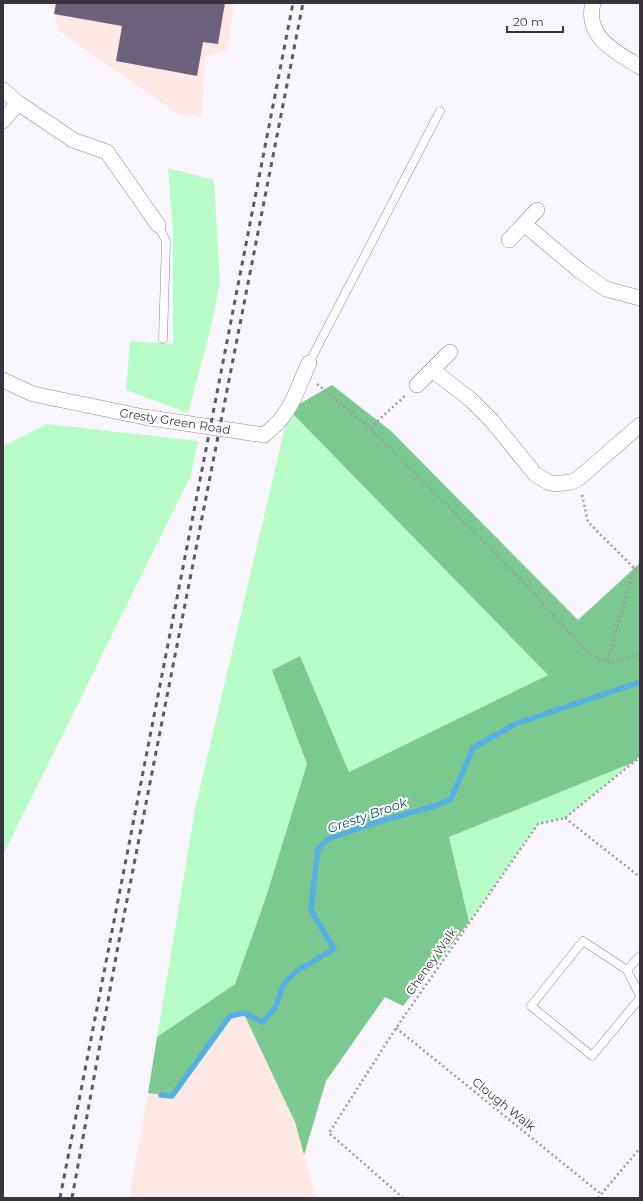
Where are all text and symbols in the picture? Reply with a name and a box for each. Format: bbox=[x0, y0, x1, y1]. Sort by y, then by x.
scale bar bbox=[507, 8, 563, 34]
text: 20 m bbox=[513, 14, 544, 29]
street label: Gresty Green Road bbox=[118, 405, 232, 437]
water label: Gresty Brook bbox=[325, 793, 410, 836]
street label: Cheney Walk bbox=[402, 924, 460, 998]
street label: Clough Walk bbox=[469, 1074, 539, 1135]

